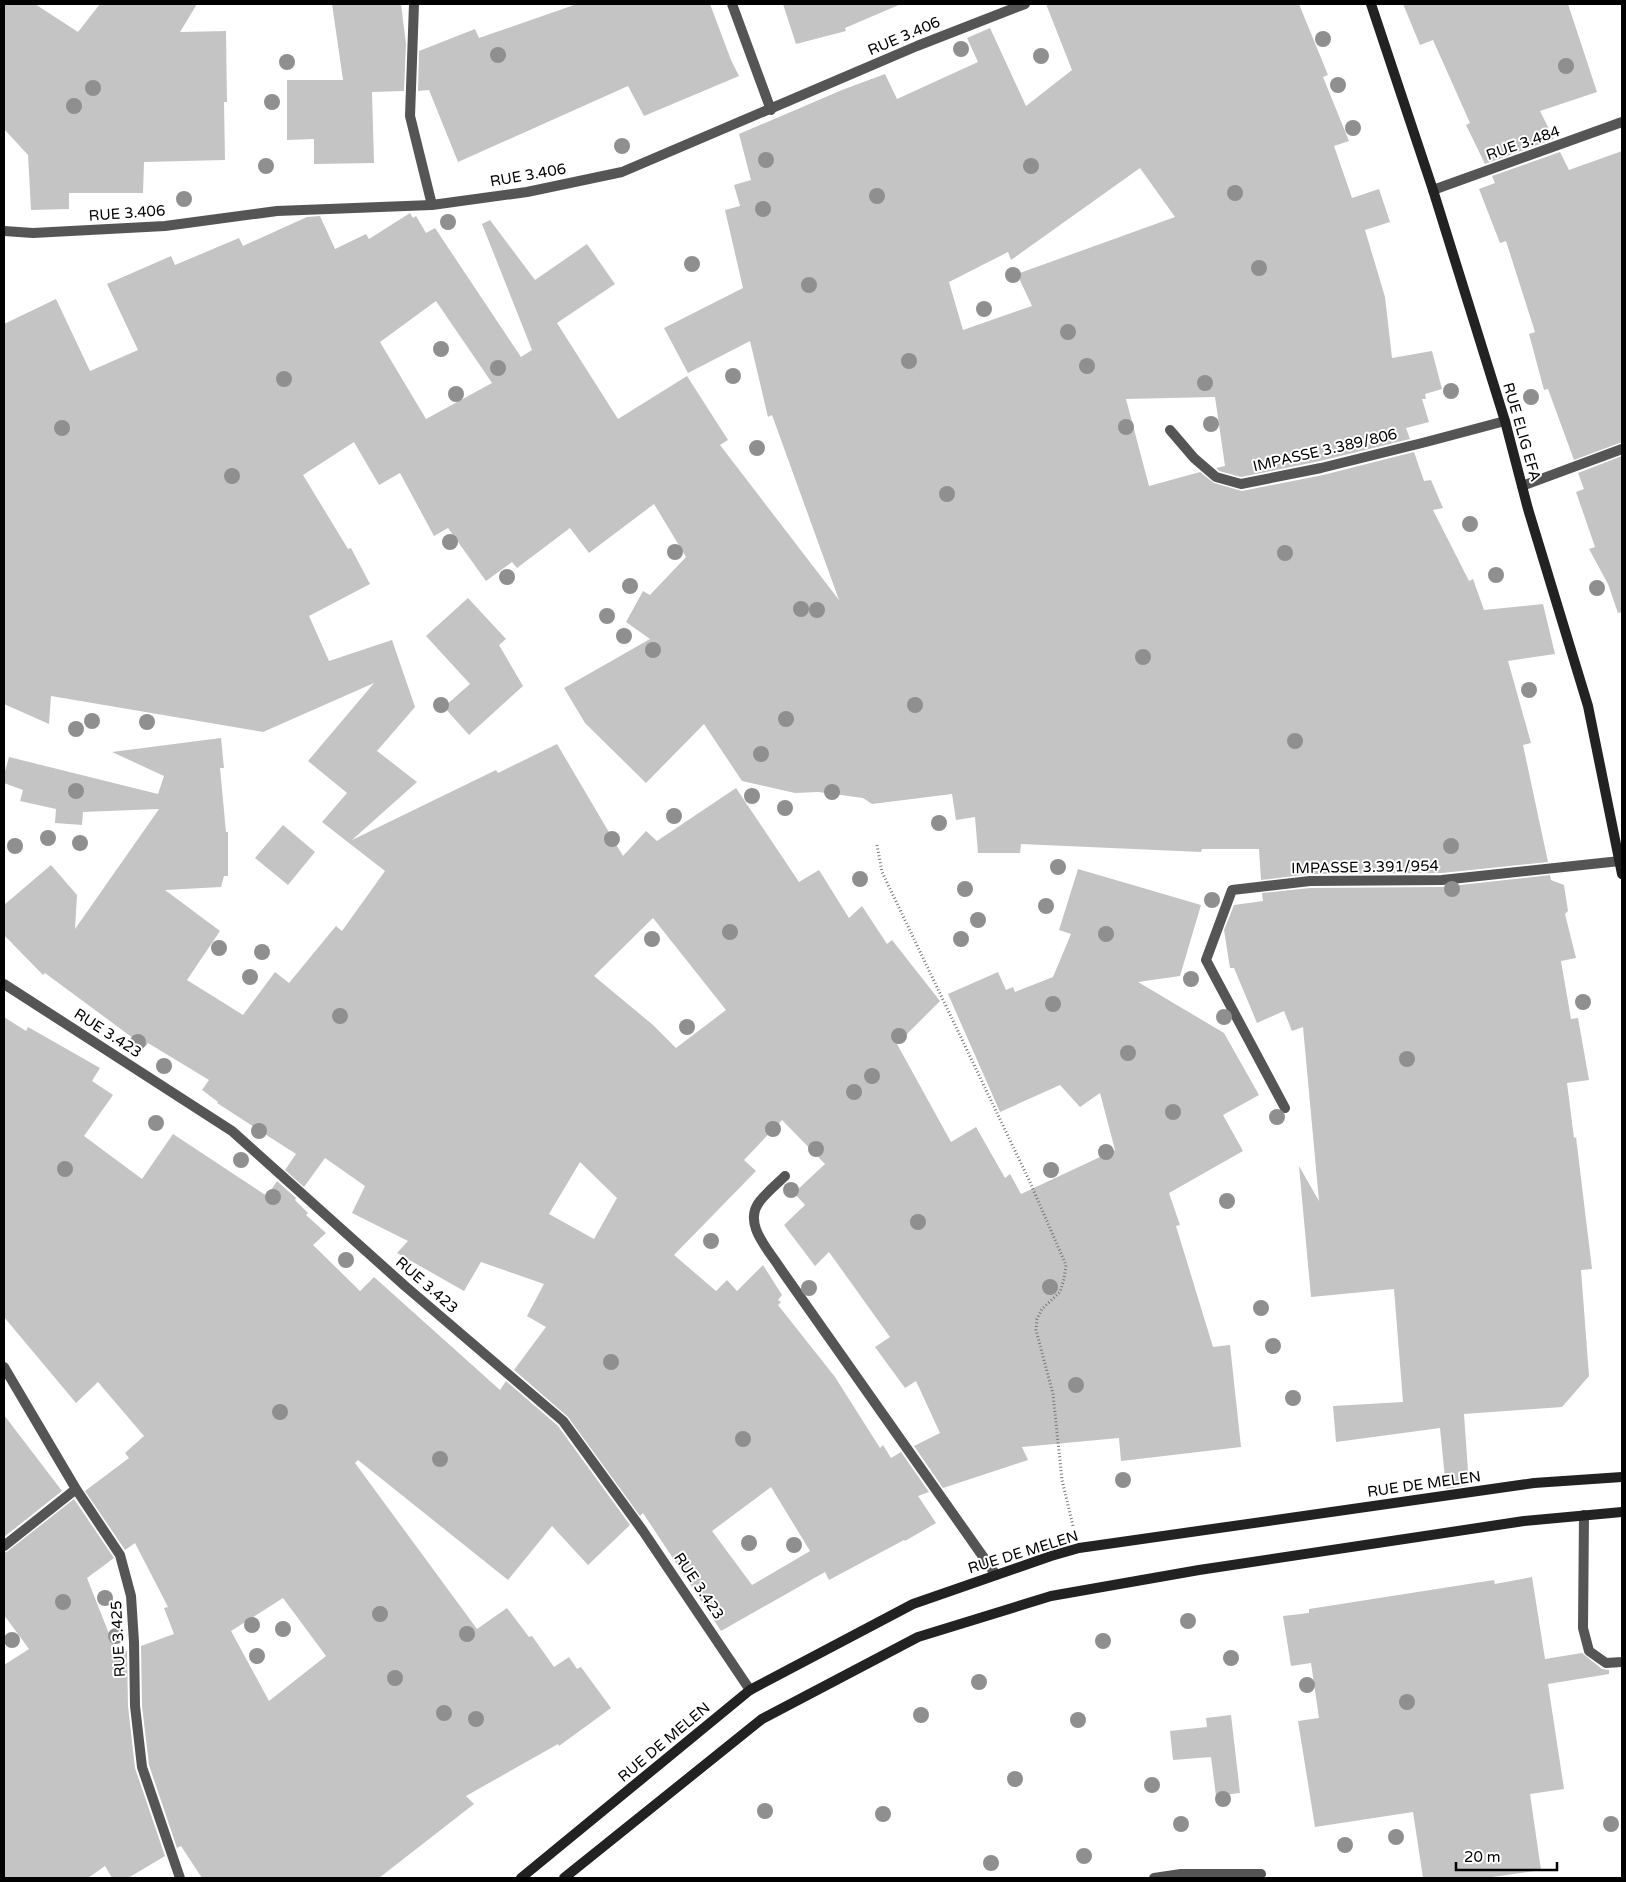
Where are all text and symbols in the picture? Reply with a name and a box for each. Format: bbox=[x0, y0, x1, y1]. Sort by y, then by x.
street label: RUE 3.406 bbox=[865, 13, 943, 59]
street label: RUE 3.484 bbox=[1484, 122, 1562, 164]
street label: RUE 3.406 bbox=[489, 159, 567, 191]
street label: RUE 3.406 bbox=[88, 201, 166, 225]
street label: RUE ELIG EFA bbox=[1499, 380, 1545, 484]
street label: IMPASSE 3.389/806 bbox=[1251, 425, 1399, 475]
street label: IMPASSE 3.391/954 bbox=[1291, 857, 1439, 877]
street label: RUE 3.423 bbox=[71, 1005, 145, 1061]
street label: RUE 3.423 bbox=[392, 1253, 462, 1317]
street label: RUE DE MELEN bbox=[1366, 1467, 1482, 1501]
street label: RUE DE MELEN bbox=[966, 1527, 1080, 1577]
street label: RUE 3.423 bbox=[670, 1549, 728, 1623]
street label: RUE 3.425 bbox=[107, 1600, 129, 1678]
street label: RUE DE MELEN bbox=[614, 1698, 714, 1786]
scale bar bbox=[1456, 1840, 1557, 1872]
text: 20 m bbox=[1464, 1848, 1501, 1866]

